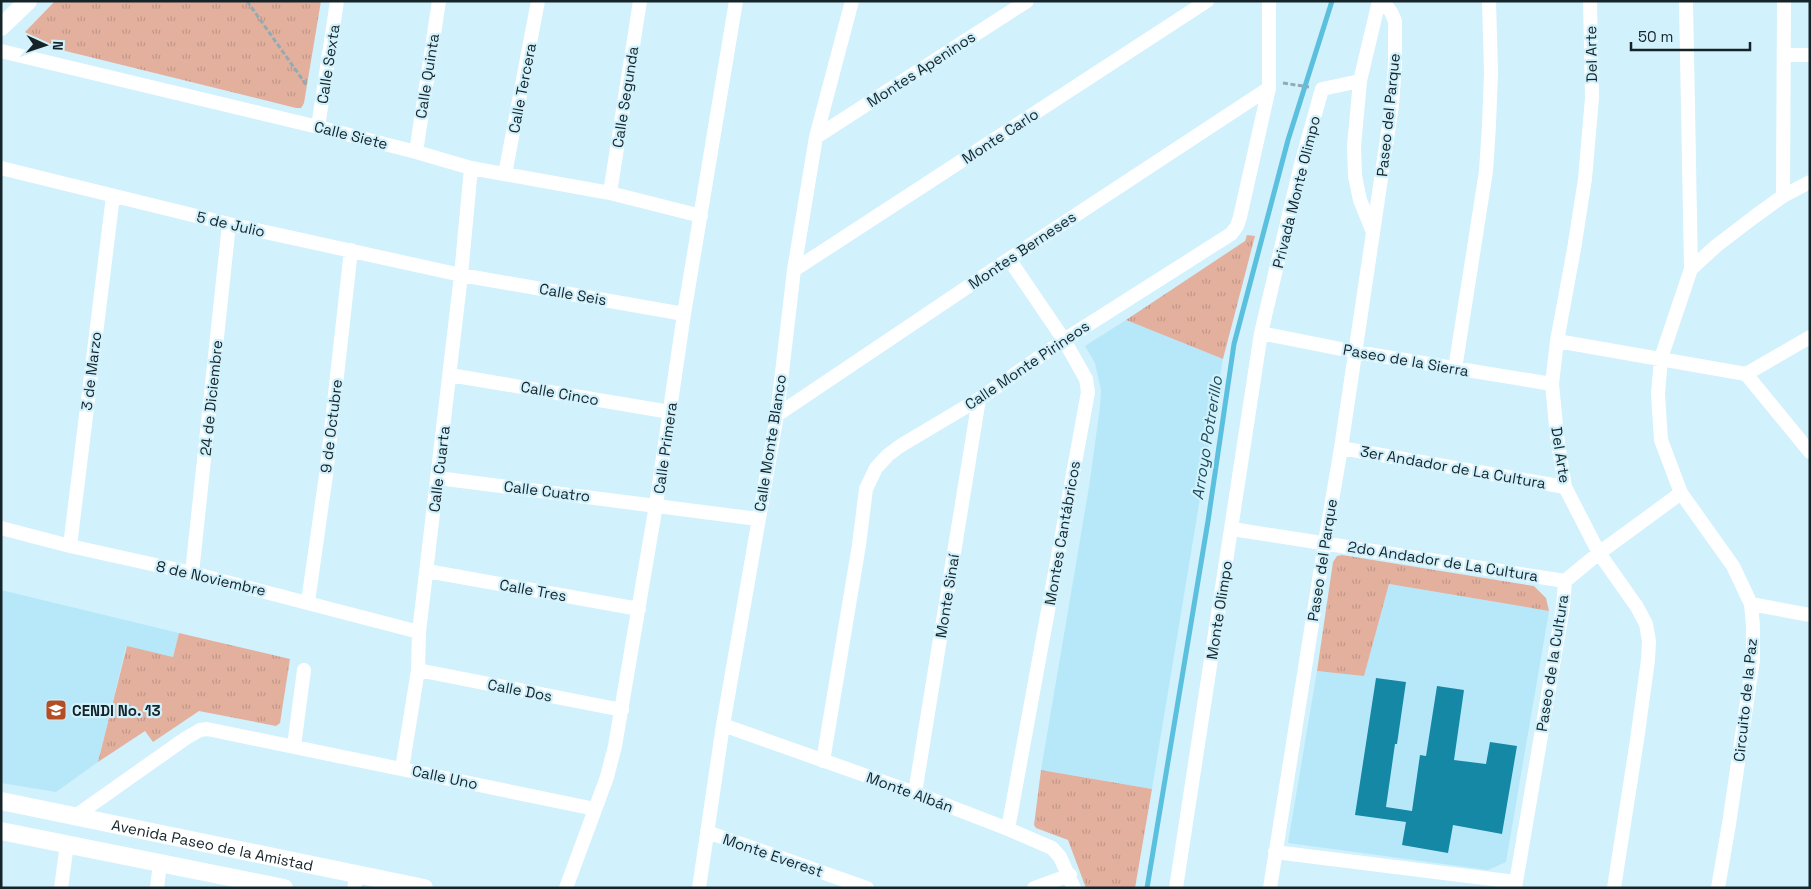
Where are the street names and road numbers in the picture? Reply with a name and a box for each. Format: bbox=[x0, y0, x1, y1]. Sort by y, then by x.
street label: Calle Sexta bbox=[312, 22, 344, 105]
street label: Del Arte bbox=[1581, 25, 1601, 83]
street label: Montes Apeninos bbox=[863, 27, 979, 111]
street label: Calle Quinta bbox=[411, 32, 443, 120]
street label: Calle Tercera bbox=[504, 41, 540, 135]
street label: Calle Segunda bbox=[608, 44, 642, 149]
street label: Paseo del Parque bbox=[1372, 52, 1404, 178]
street label: Monte Carlo bbox=[958, 104, 1042, 168]
street label: Privada Monte Olimpo bbox=[1268, 114, 1324, 270]
street label: Calle Siete bbox=[312, 117, 390, 153]
street label: 5 de Julio bbox=[195, 207, 267, 241]
street label: Montes Berneses bbox=[965, 207, 1080, 293]
street label: Calle Seis bbox=[538, 279, 608, 309]
street label: Calle Monte Pirineos bbox=[961, 316, 1093, 414]
street label: 3 de Marzo bbox=[77, 330, 105, 412]
street label: 24 de Diciembre bbox=[195, 339, 227, 457]
street label: Paseo de la Sierra bbox=[1342, 340, 1471, 380]
street label: Calle Monte Blanco bbox=[750, 373, 790, 513]
street label: Calle Cinco bbox=[519, 377, 601, 409]
street label: 9 de Octubre bbox=[316, 378, 346, 474]
street label: Calle Primera bbox=[649, 401, 681, 495]
street label: Calle Cuarta bbox=[424, 424, 454, 513]
street label: Del Arte bbox=[1547, 425, 1575, 485]
street label: 3er Andador de La Cultura bbox=[1359, 441, 1548, 493]
street label: Montes Cantábricos bbox=[1040, 459, 1084, 607]
street label: Calle Cuatro bbox=[503, 476, 591, 506]
street label: Paseo del Parque bbox=[1303, 497, 1341, 623]
street label: 2do Andador de La Cultura bbox=[1346, 537, 1540, 585]
street label: Monte Sinaí bbox=[931, 552, 963, 639]
street label: 8 de Noviembre bbox=[154, 556, 268, 600]
street label: Monte Olimpo bbox=[1202, 559, 1236, 661]
street label: Calle Tres bbox=[498, 575, 568, 605]
street label: Paseo de la Cultura bbox=[1532, 593, 1572, 733]
street label: Circuito de la Paz bbox=[1729, 637, 1761, 763]
street label: Calle Dos bbox=[486, 674, 554, 706]
street label: Calle Uno bbox=[410, 761, 480, 793]
street label: Monte Albán bbox=[864, 768, 956, 816]
street label: Avenida Paseo de la Amistad bbox=[110, 815, 315, 875]
street label: Monte Everest bbox=[720, 829, 826, 881]

